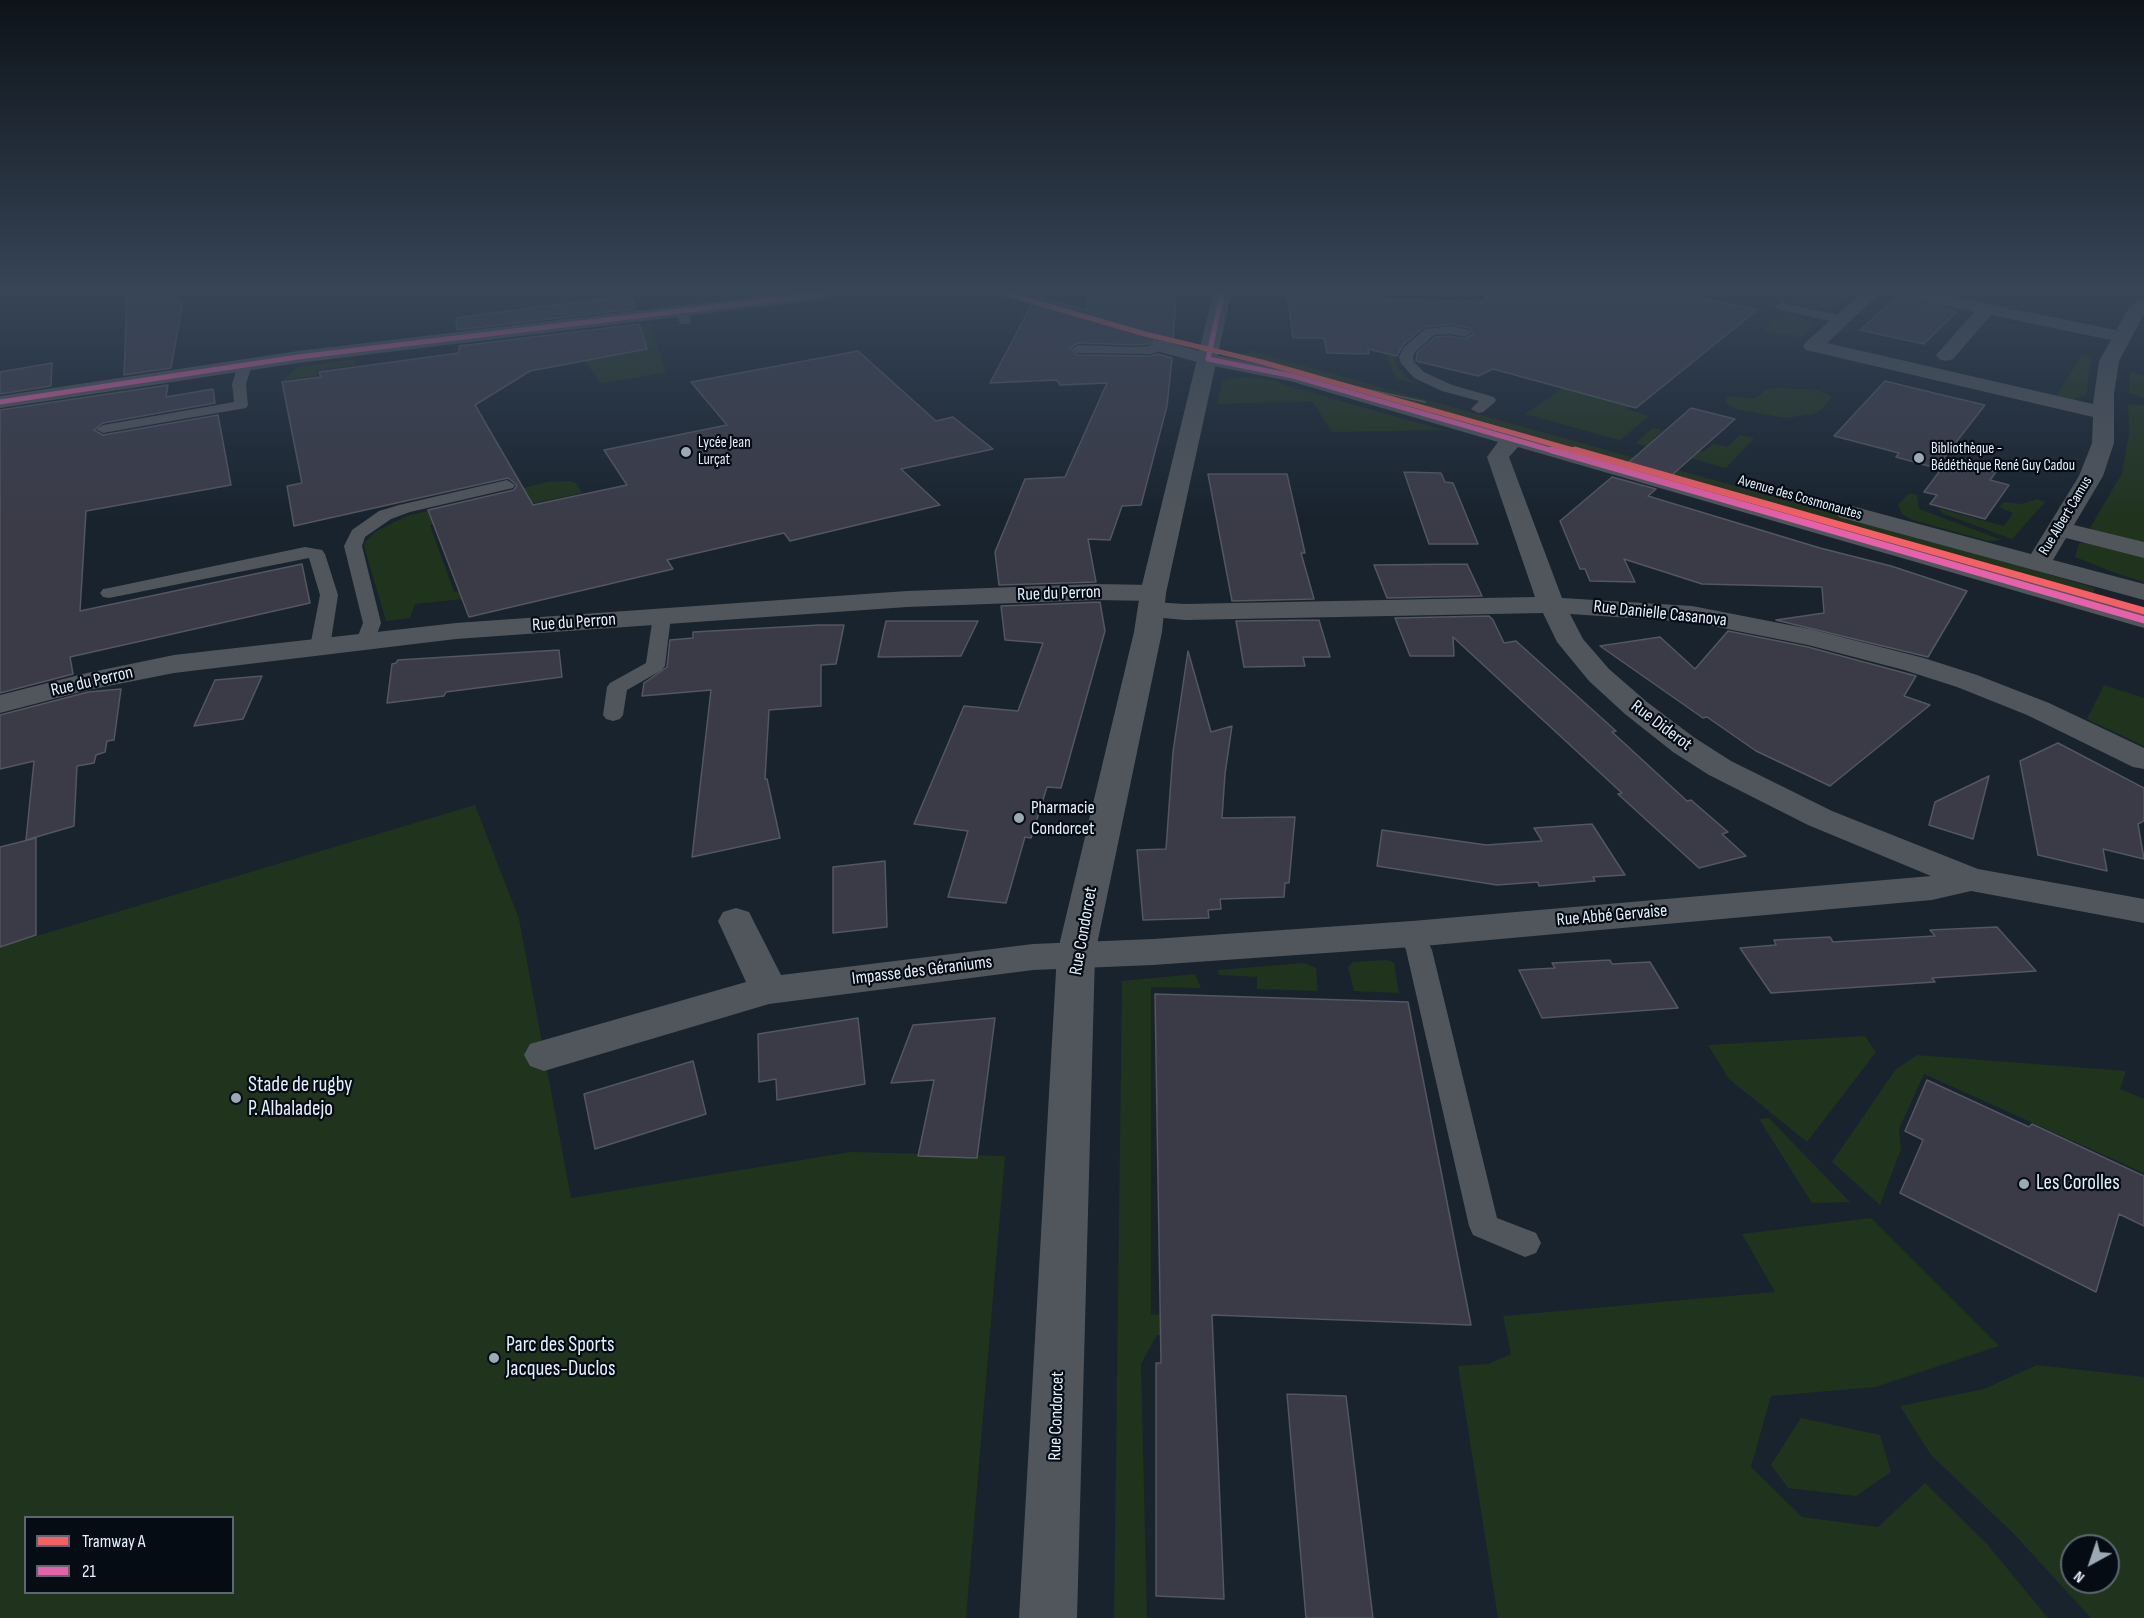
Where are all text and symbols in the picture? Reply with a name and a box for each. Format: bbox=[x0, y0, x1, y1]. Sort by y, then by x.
place label: Lycée Jean Lurçat bbox=[698, 434, 751, 469]
place label: Bibliothèque - Bédéthèque René Guy Cadou bbox=[1931, 440, 2075, 475]
marker: Lycée Jean Lurçat bbox=[679, 445, 693, 459]
marker: Bibliothèque - Bédéthèque René Guy Cadou bbox=[1912, 451, 1926, 465]
street label: Avenue des Cosmonautes bbox=[1736, 472, 1864, 524]
street label: Rue Albert Camus bbox=[2035, 473, 2097, 559]
street label: Rue du Perron bbox=[1017, 582, 1101, 606]
street label: Rue Danielle Casanova bbox=[1592, 596, 1728, 632]
street label: Rue du Perron bbox=[531, 609, 617, 637]
street label: Rue du Perron bbox=[49, 662, 135, 702]
street label: Rue Diderot bbox=[1626, 696, 1696, 756]
place label: Pharmacie Condorcet bbox=[1031, 797, 1095, 840]
marker: Pharmacie Condorcet bbox=[1012, 811, 1026, 825]
street label: Rue Condorcet bbox=[1066, 885, 1102, 977]
street label: Rue Abbé Gervaise bbox=[1556, 900, 1668, 932]
street label: Impasse des Géraniums bbox=[851, 952, 993, 990]
place label: Stade de rugby P. Albaladejo bbox=[248, 1073, 352, 1123]
marker: Stade de rugby P. Albaladejo bbox=[229, 1091, 243, 1105]
place label: Les Corolles bbox=[2036, 1171, 2120, 1197]
marker: Les Corolles bbox=[2017, 1177, 2031, 1191]
place label: Parc des Sports Jacques-Duclos bbox=[506, 1333, 616, 1383]
marker: Parc des Sports Jacques-Duclos bbox=[487, 1351, 501, 1365]
street label: Rue Condorcet bbox=[1045, 1371, 1069, 1461]
legend bbox=[24, 1516, 234, 1594]
text: Tramway A bbox=[82, 1531, 146, 1552]
north arrow bbox=[2060, 1534, 2120, 1594]
text: 21 bbox=[82, 1561, 96, 1582]
text: N bbox=[2070, 1567, 2089, 1587]

